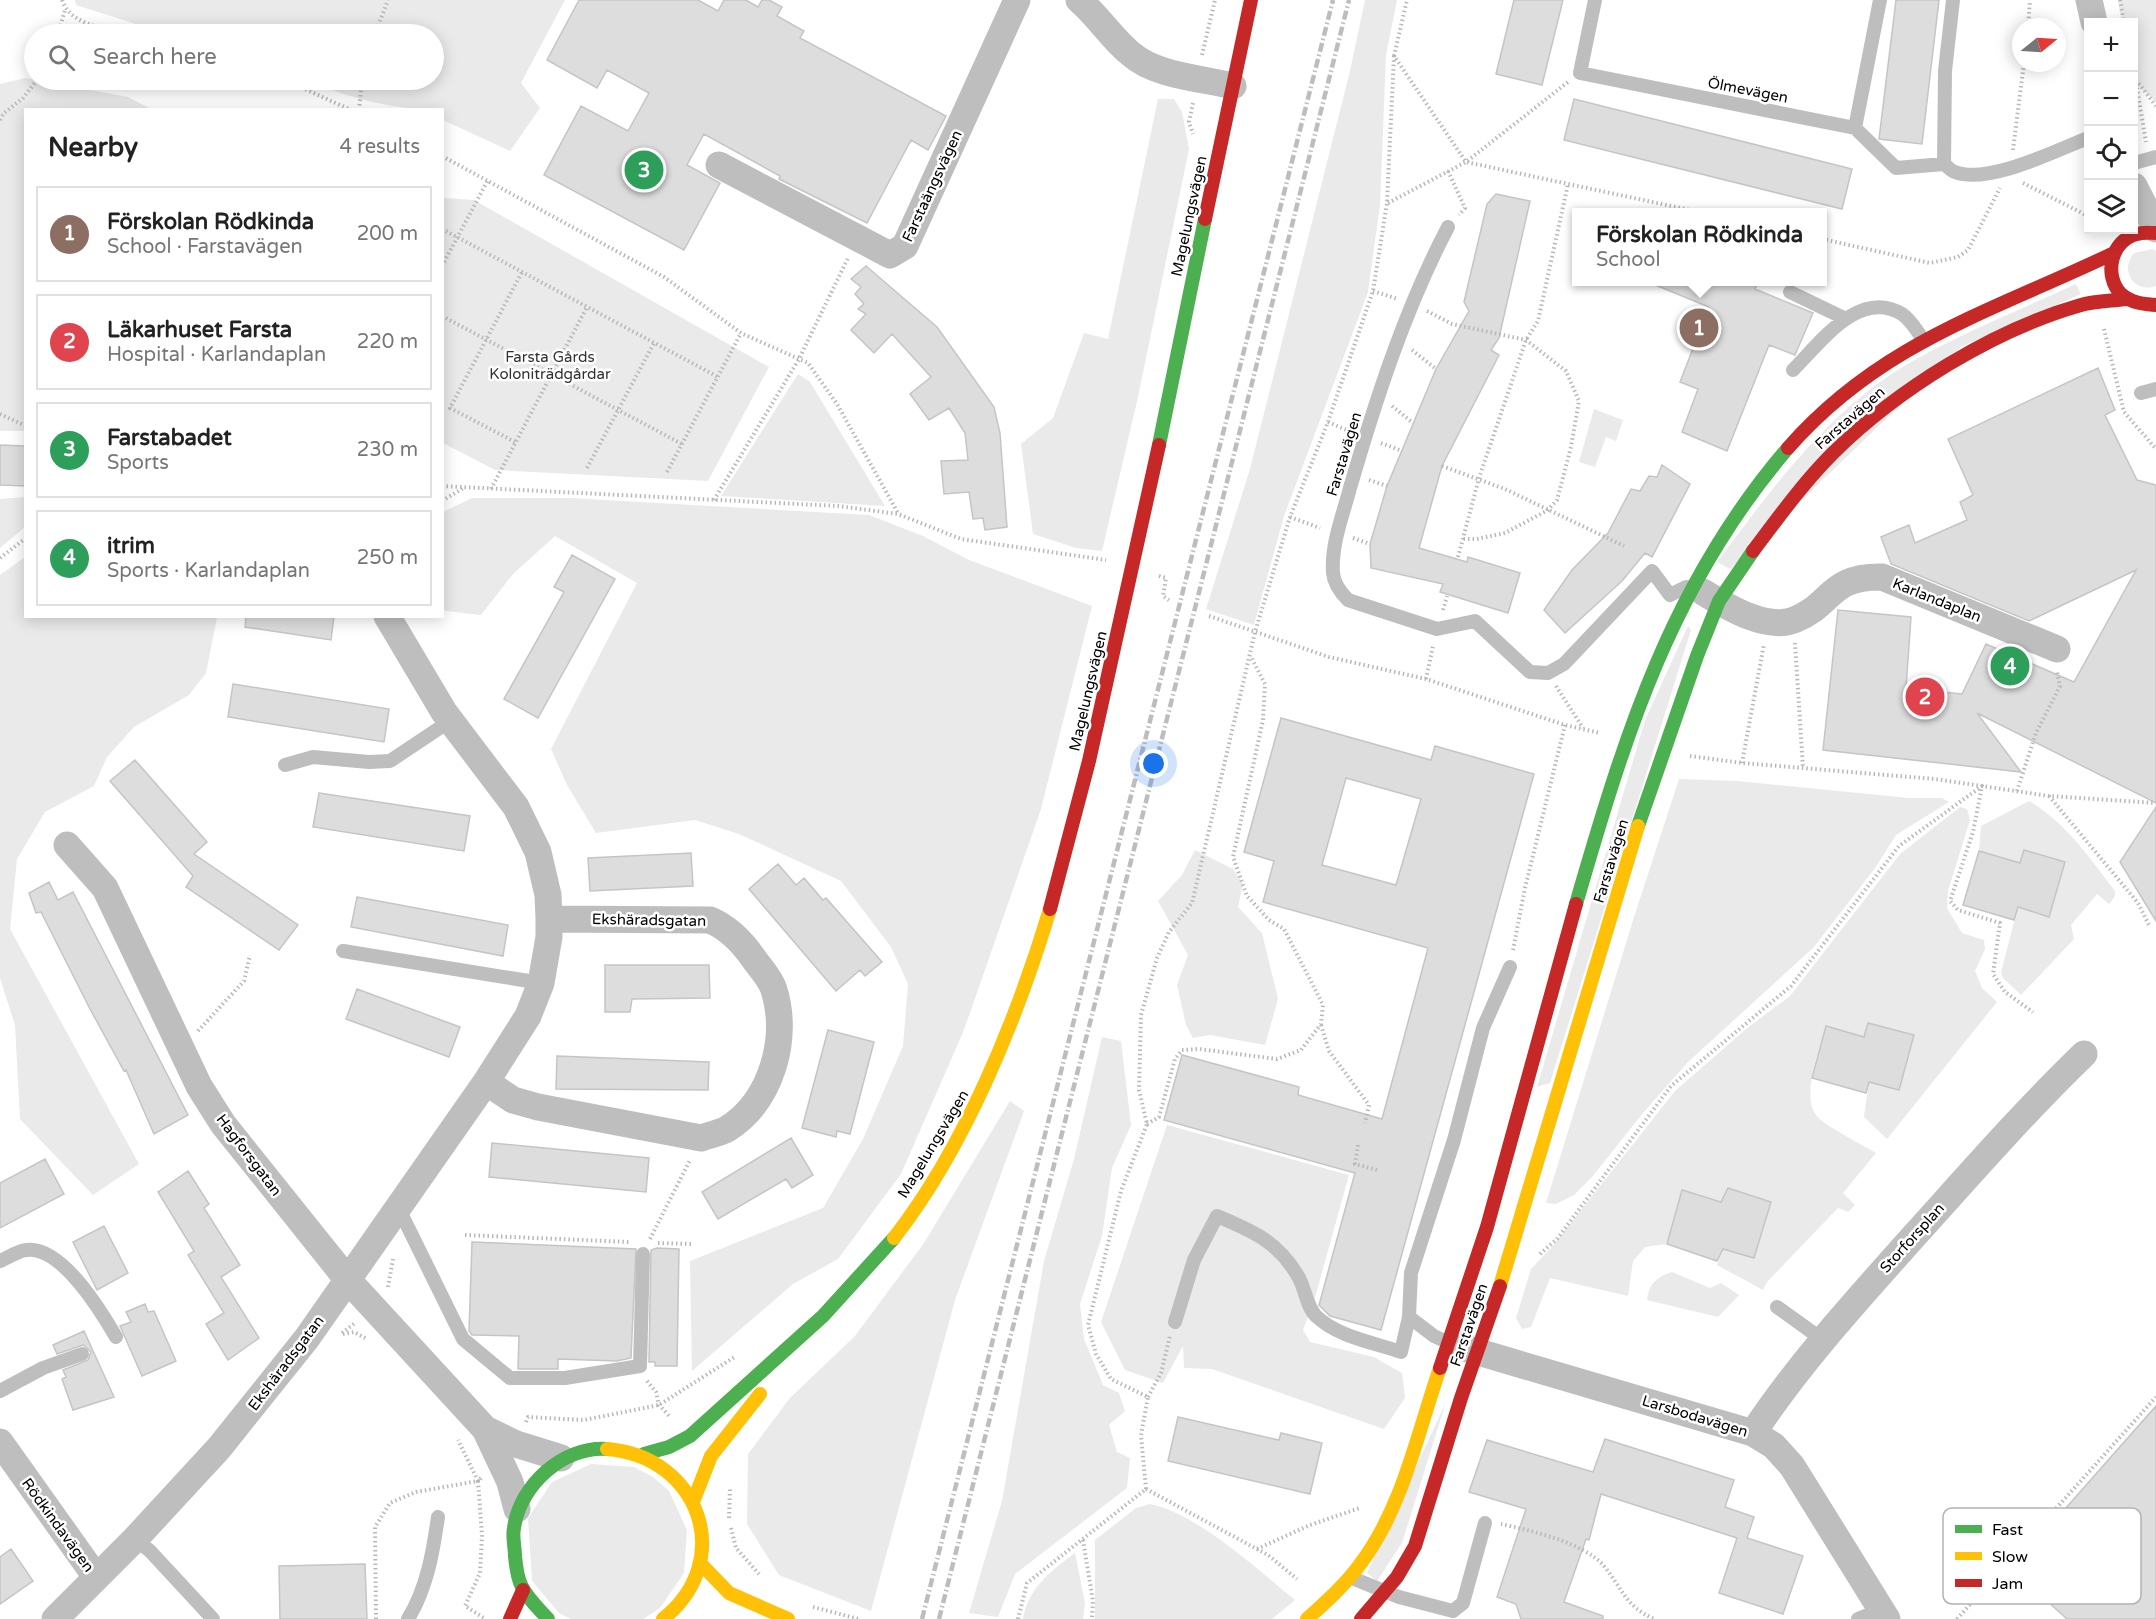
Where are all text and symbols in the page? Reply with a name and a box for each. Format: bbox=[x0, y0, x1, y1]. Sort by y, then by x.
north arrow bbox=[2012, 18, 2066, 72]
map controls bbox=[2084, 18, 2138, 234]
button: + bbox=[2084, 18, 2138, 72]
search box bbox=[24, 24, 444, 90]
icon: search bbox=[45, 41, 78, 74]
text: Search here bbox=[93, 44, 217, 70]
button: − bbox=[2084, 72, 2138, 126]
street label: Ölmevägen bbox=[1706, 73, 1790, 107]
button: locate bbox=[2084, 126, 2138, 180]
street label: Farstaängsvägen bbox=[898, 127, 966, 245]
text: Nearby bbox=[48, 132, 138, 163]
text: 4 results bbox=[340, 135, 420, 159]
pin: 3 bbox=[624, 148, 664, 192]
street label: Magelungsvägen bbox=[1167, 154, 1211, 278]
button: layers bbox=[2084, 180, 2138, 234]
popup bbox=[1572, 208, 1827, 286]
text: Förskolan Rödkinda bbox=[107, 209, 314, 235]
text: 1 bbox=[63, 222, 76, 246]
text: 200 m bbox=[357, 222, 418, 246]
text: Förskolan Rödkinda bbox=[1596, 222, 1803, 248]
text: School · Farstavägen bbox=[107, 235, 303, 259]
text: School bbox=[1596, 248, 1660, 272]
pin: 1 bbox=[1680, 306, 1718, 350]
text: Läkarhuset Farsta bbox=[107, 317, 292, 343]
text: 2 bbox=[63, 330, 76, 354]
text: 220 m bbox=[357, 330, 418, 354]
text: Hospital · Karlandaplan bbox=[107, 343, 326, 367]
park label: Farsta Gårds Koloniträdgårdar bbox=[489, 348, 611, 383]
street label: Farstavägen bbox=[1811, 383, 1889, 453]
street label: Farstavägen bbox=[1323, 410, 1365, 498]
text: Farstabadet bbox=[107, 425, 232, 451]
text: 3 bbox=[63, 438, 76, 462]
text: 230 m bbox=[357, 438, 418, 462]
text: Sports bbox=[107, 451, 169, 475]
text: itrim bbox=[107, 533, 155, 559]
text: 4 bbox=[63, 546, 76, 570]
text: 250 m bbox=[357, 546, 418, 570]
text: Sports · Karlandaplan bbox=[107, 559, 310, 583]
street label: Karlandaplan bbox=[1890, 574, 1984, 626]
street label: Magelungsvägen bbox=[1065, 629, 1111, 753]
pin: 4 bbox=[1990, 644, 2030, 688]
pin: 2 bbox=[1906, 674, 1944, 720]
your location bbox=[1139, 749, 1168, 778]
street label: Farstavägen bbox=[1590, 817, 1632, 905]
street label: Ekshäradsgatan bbox=[592, 910, 706, 930]
street label: Magelungsvägen bbox=[894, 1087, 972, 1201]
street label: Hagforsgatan bbox=[212, 1111, 286, 1199]
street label: Storforsplan bbox=[1876, 1199, 1948, 1277]
street label: Farstavägen bbox=[1446, 1281, 1492, 1369]
street label: Ekshäradsgatan bbox=[244, 1312, 328, 1414]
street label: Larsbodavägen bbox=[1640, 1391, 1750, 1441]
street label: Rödkindavägen bbox=[18, 1475, 98, 1575]
legend bbox=[1943, 1508, 2141, 1604]
text: Fast bbox=[1992, 1520, 2023, 1540]
text: Slow bbox=[1992, 1547, 2028, 1567]
text: Jam bbox=[1992, 1574, 2023, 1594]

